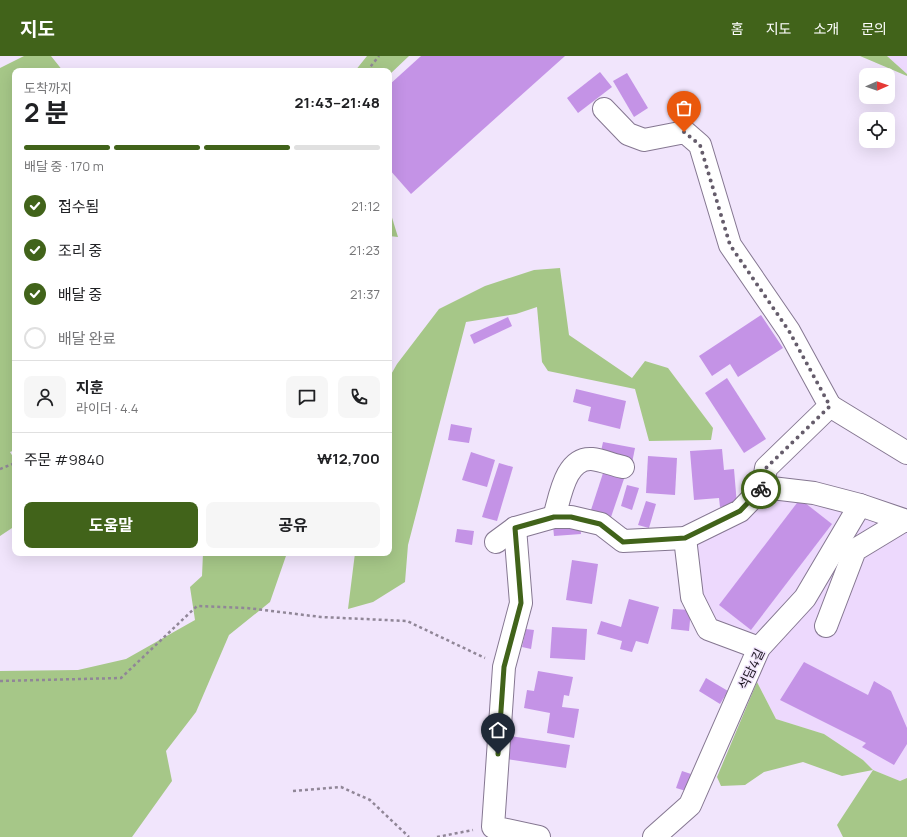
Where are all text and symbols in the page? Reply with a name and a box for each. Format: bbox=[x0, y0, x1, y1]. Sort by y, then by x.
text: 지도 bbox=[20, 16, 55, 42]
text: 홈 bbox=[731, 19, 744, 38]
text: 지도 bbox=[766, 19, 791, 38]
text: 소개 bbox=[813, 19, 839, 38]
text: 문의 bbox=[861, 19, 887, 38]
north arrow bbox=[859, 68, 895, 104]
map controls bbox=[859, 68, 895, 148]
text: 도착까지 bbox=[24, 79, 72, 97]
pin bbox=[667, 91, 701, 132]
text: 21:43–21:48 bbox=[294, 92, 380, 113]
text: 2 분 bbox=[24, 94, 69, 130]
icon: bag bbox=[673, 97, 695, 119]
button: locate bbox=[859, 112, 895, 148]
text: 배달 중 · 170 m bbox=[24, 157, 104, 175]
icon: check bbox=[24, 195, 46, 217]
text: 접수됨 bbox=[58, 196, 99, 217]
text: 21:12 bbox=[351, 197, 380, 215]
icon: check bbox=[24, 239, 46, 261]
text: 조리 중 bbox=[58, 240, 102, 261]
text: 21:23 bbox=[349, 241, 380, 259]
icon: check bbox=[24, 283, 46, 305]
text: 배달 중 bbox=[58, 284, 102, 305]
text: 21:37 bbox=[350, 285, 380, 303]
text: 배달 완료 bbox=[58, 328, 116, 349]
button: person bbox=[24, 376, 66, 418]
button: chat bbox=[286, 376, 328, 418]
button: phone bbox=[338, 376, 380, 418]
text: 지훈 bbox=[76, 377, 104, 398]
text: 라이더 · 4.4 bbox=[76, 399, 138, 417]
text: ₩12,700 bbox=[317, 448, 380, 469]
text: 주문 #9840 bbox=[24, 449, 104, 470]
courier bbox=[741, 469, 781, 509]
icon: bike bbox=[750, 478, 772, 500]
button: 도움말 bbox=[24, 502, 198, 548]
button: 공유 bbox=[206, 502, 380, 548]
street label: 석담4길 bbox=[733, 645, 769, 693]
pin bbox=[481, 713, 515, 754]
icon: home bbox=[487, 719, 509, 741]

